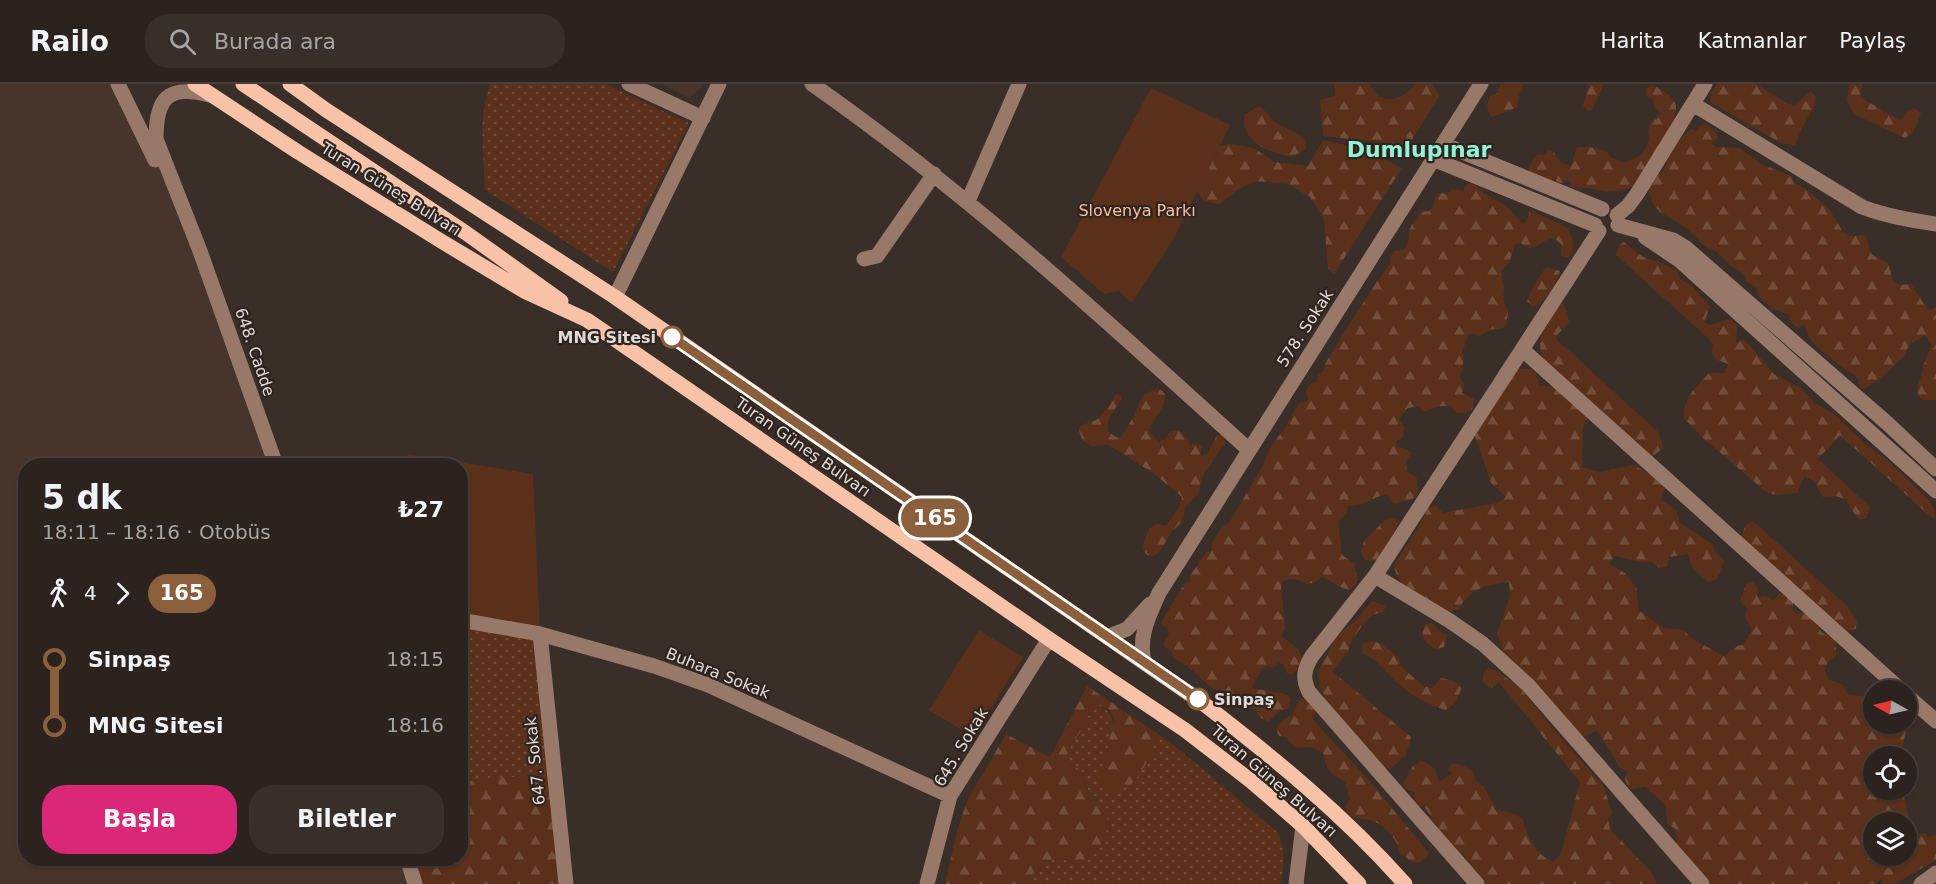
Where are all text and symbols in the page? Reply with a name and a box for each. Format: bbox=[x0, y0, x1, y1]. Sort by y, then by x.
search box bbox=[145, 14, 565, 68]
text: Railo bbox=[30, 25, 109, 58]
icon: search bbox=[166, 25, 199, 58]
text: Burada ara bbox=[214, 29, 336, 54]
text: Harita bbox=[1601, 29, 1665, 53]
text: Katmanlar bbox=[1698, 29, 1806, 53]
text: Paylaş bbox=[1839, 29, 1906, 53]
district label: Dumlupınar bbox=[1347, 137, 1491, 162]
street label: Turan Güneş Bulvarı bbox=[317, 138, 464, 240]
park label: Slovenya Parkı bbox=[1078, 201, 1196, 220]
street label: 578. Sokak bbox=[1273, 285, 1338, 370]
street label: 648. Cadde bbox=[231, 305, 279, 399]
marker: MNG Sitesi bbox=[661, 326, 683, 348]
place label: MNG Sitesi bbox=[557, 328, 656, 347]
street label: Turan Güneş Bulvarı bbox=[731, 392, 874, 501]
text: 5 dk bbox=[42, 478, 122, 517]
text: ₺27 bbox=[398, 497, 444, 522]
line badge: 165 bbox=[900, 498, 970, 538]
text: 165 bbox=[913, 506, 957, 530]
text: 18:11 – 18:16 · Otobüs bbox=[42, 520, 271, 544]
icon: walk bbox=[42, 577, 75, 610]
icon: forward bbox=[106, 577, 139, 610]
text: 4 bbox=[84, 581, 97, 605]
text: 165 bbox=[160, 581, 204, 605]
street label: Buhara Sokak bbox=[663, 643, 773, 703]
text: Sinpaş bbox=[88, 647, 171, 672]
text: 18:15 bbox=[386, 647, 444, 671]
north arrow bbox=[1863, 680, 1917, 734]
map controls bbox=[1863, 680, 1917, 866]
marker: Sinpaş bbox=[1187, 688, 1209, 710]
place label: Sinpaş bbox=[1214, 690, 1274, 709]
street label: 645. Sokak bbox=[930, 703, 992, 790]
text: MNG Sitesi bbox=[88, 713, 223, 738]
text: 18:16 bbox=[386, 713, 444, 737]
street label: 647. Sokak bbox=[521, 715, 549, 806]
street label: Turan Güneş Bulvarı bbox=[1206, 720, 1341, 841]
button: locate bbox=[1863, 746, 1917, 800]
button: Başla bbox=[42, 785, 237, 854]
button: Biletler bbox=[249, 785, 444, 854]
button: layers bbox=[1863, 812, 1917, 866]

